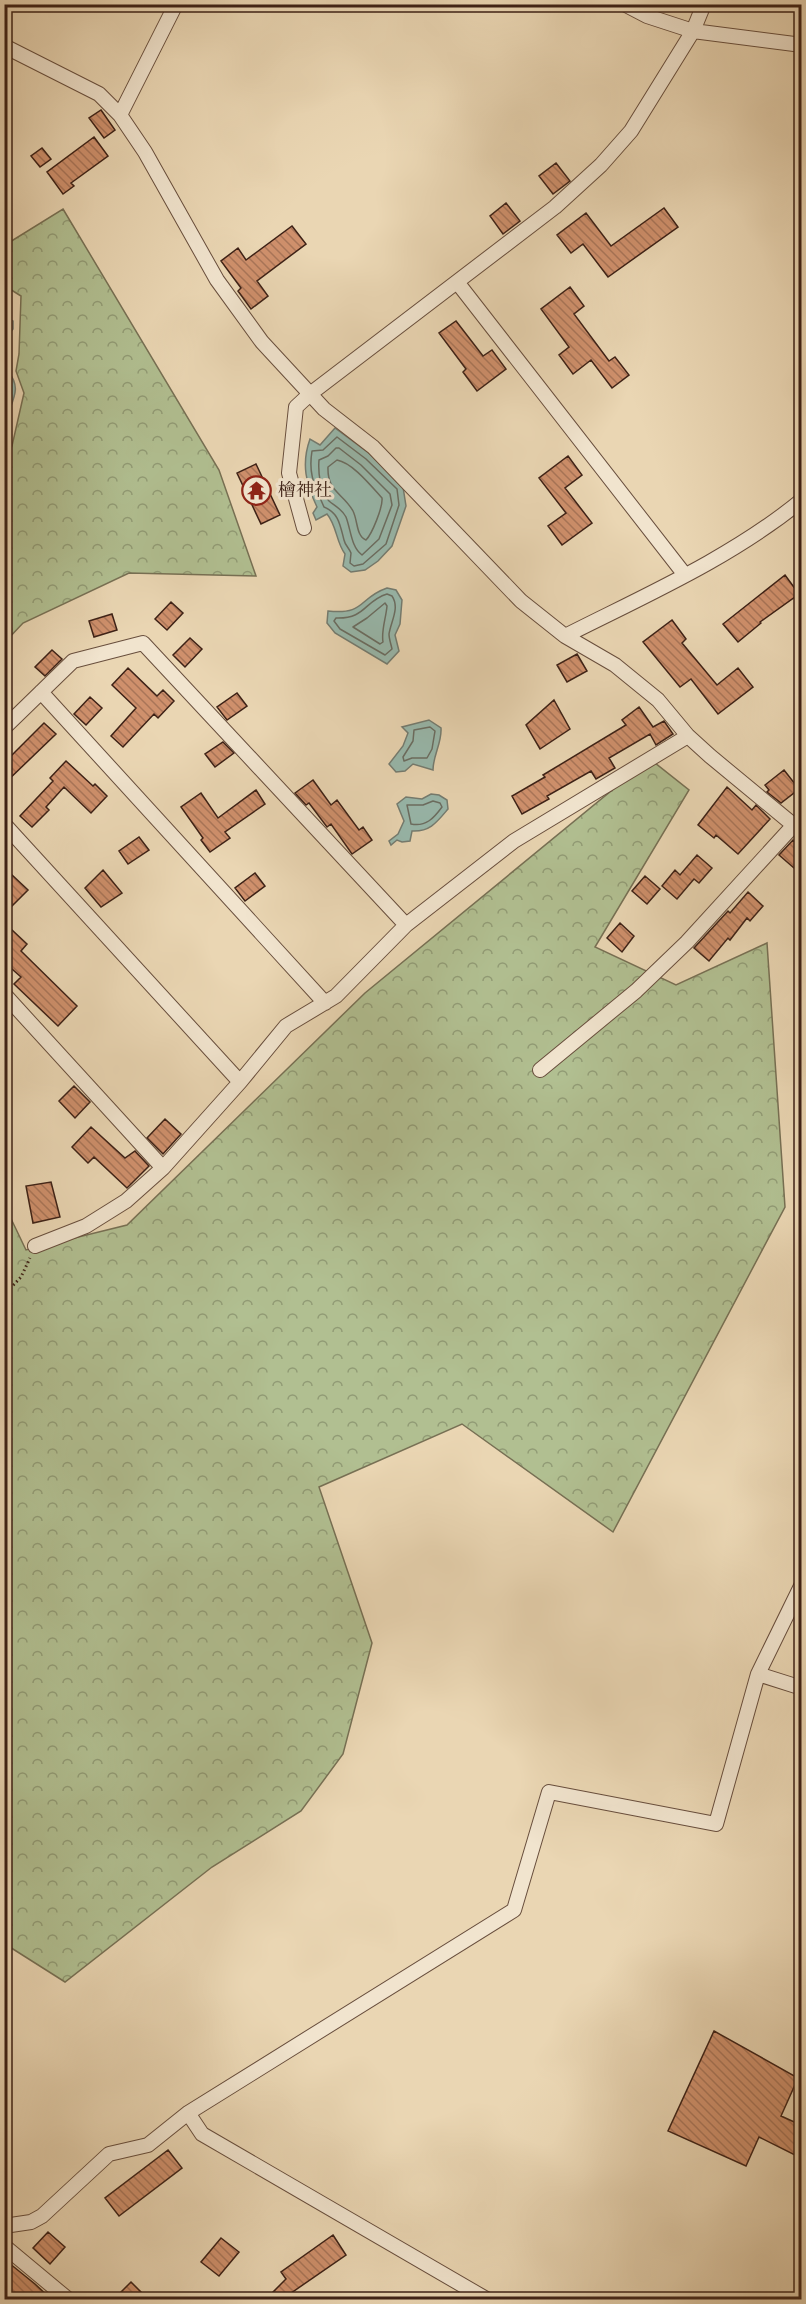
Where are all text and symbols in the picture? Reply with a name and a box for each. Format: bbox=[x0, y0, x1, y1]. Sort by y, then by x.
temple icon: 檜神社 bbox=[241, 474, 273, 506]
place label: 檜神社 bbox=[278, 479, 332, 502]

